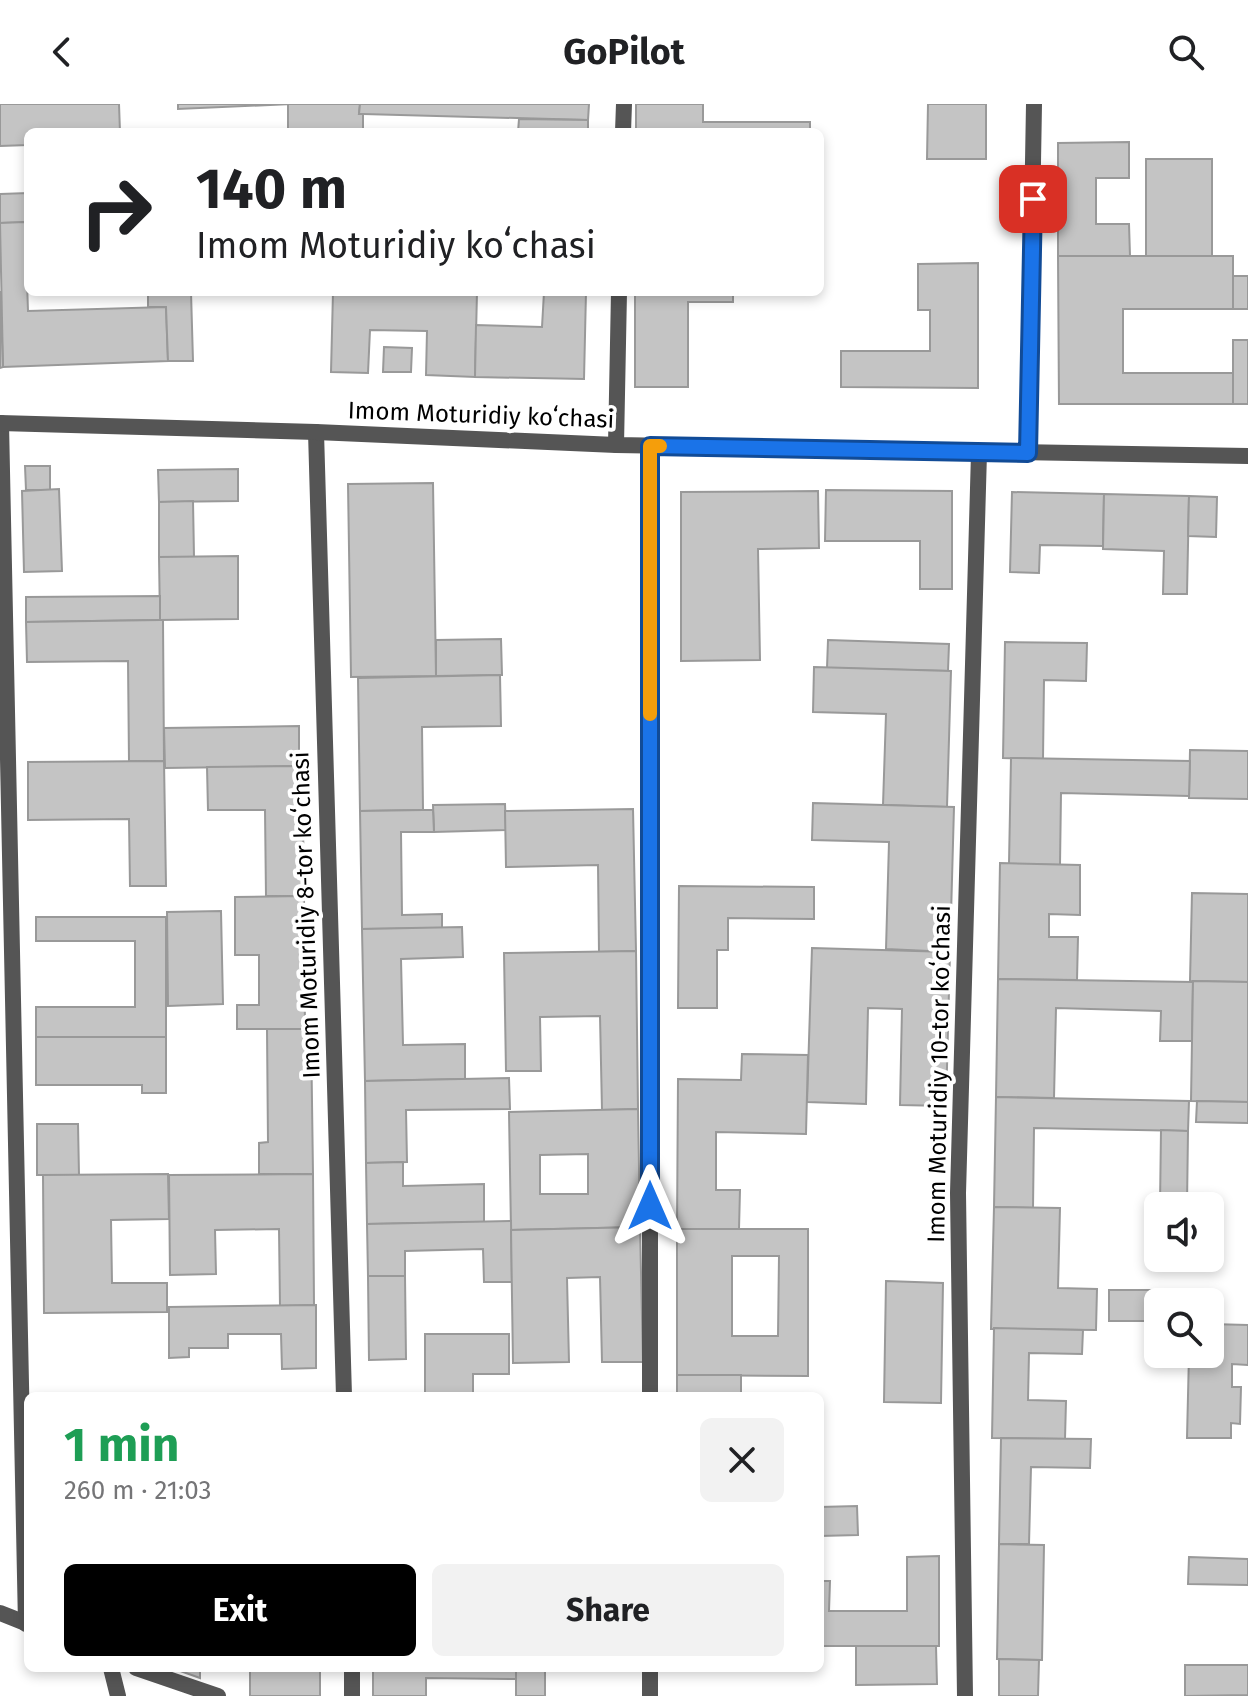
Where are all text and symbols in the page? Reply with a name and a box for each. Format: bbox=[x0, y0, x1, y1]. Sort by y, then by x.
icon: back bbox=[40, 30, 84, 74]
text: GoPilot bbox=[563, 30, 685, 74]
icon: search bbox=[1164, 30, 1208, 74]
text: 140 m bbox=[196, 156, 347, 223]
icon: right bbox=[64, 160, 168, 264]
pin bbox=[999, 165, 1067, 233]
icon: arrive bbox=[1011, 177, 1055, 221]
text: Imom Moturidiy koʻchasi bbox=[196, 224, 596, 268]
street label: Imom Moturidiy koʻchasi bbox=[347, 396, 615, 434]
street label: Imom Moturidiy 8-tor koʻchasi bbox=[286, 751, 326, 1079]
street label: Imom Moturidiy 10-tor koʻchasi bbox=[922, 905, 956, 1243]
position arrow bbox=[608, 1164, 692, 1248]
map controls bbox=[1144, 1192, 1224, 1368]
button: sound bbox=[1144, 1192, 1224, 1272]
button: search bbox=[1144, 1288, 1224, 1368]
text: 1 min bbox=[64, 1416, 179, 1474]
button: close bbox=[700, 1418, 784, 1502]
text: 260 m · 21:03 bbox=[64, 1475, 211, 1506]
button: Exit bbox=[64, 1564, 416, 1656]
button: Share bbox=[432, 1564, 784, 1656]

